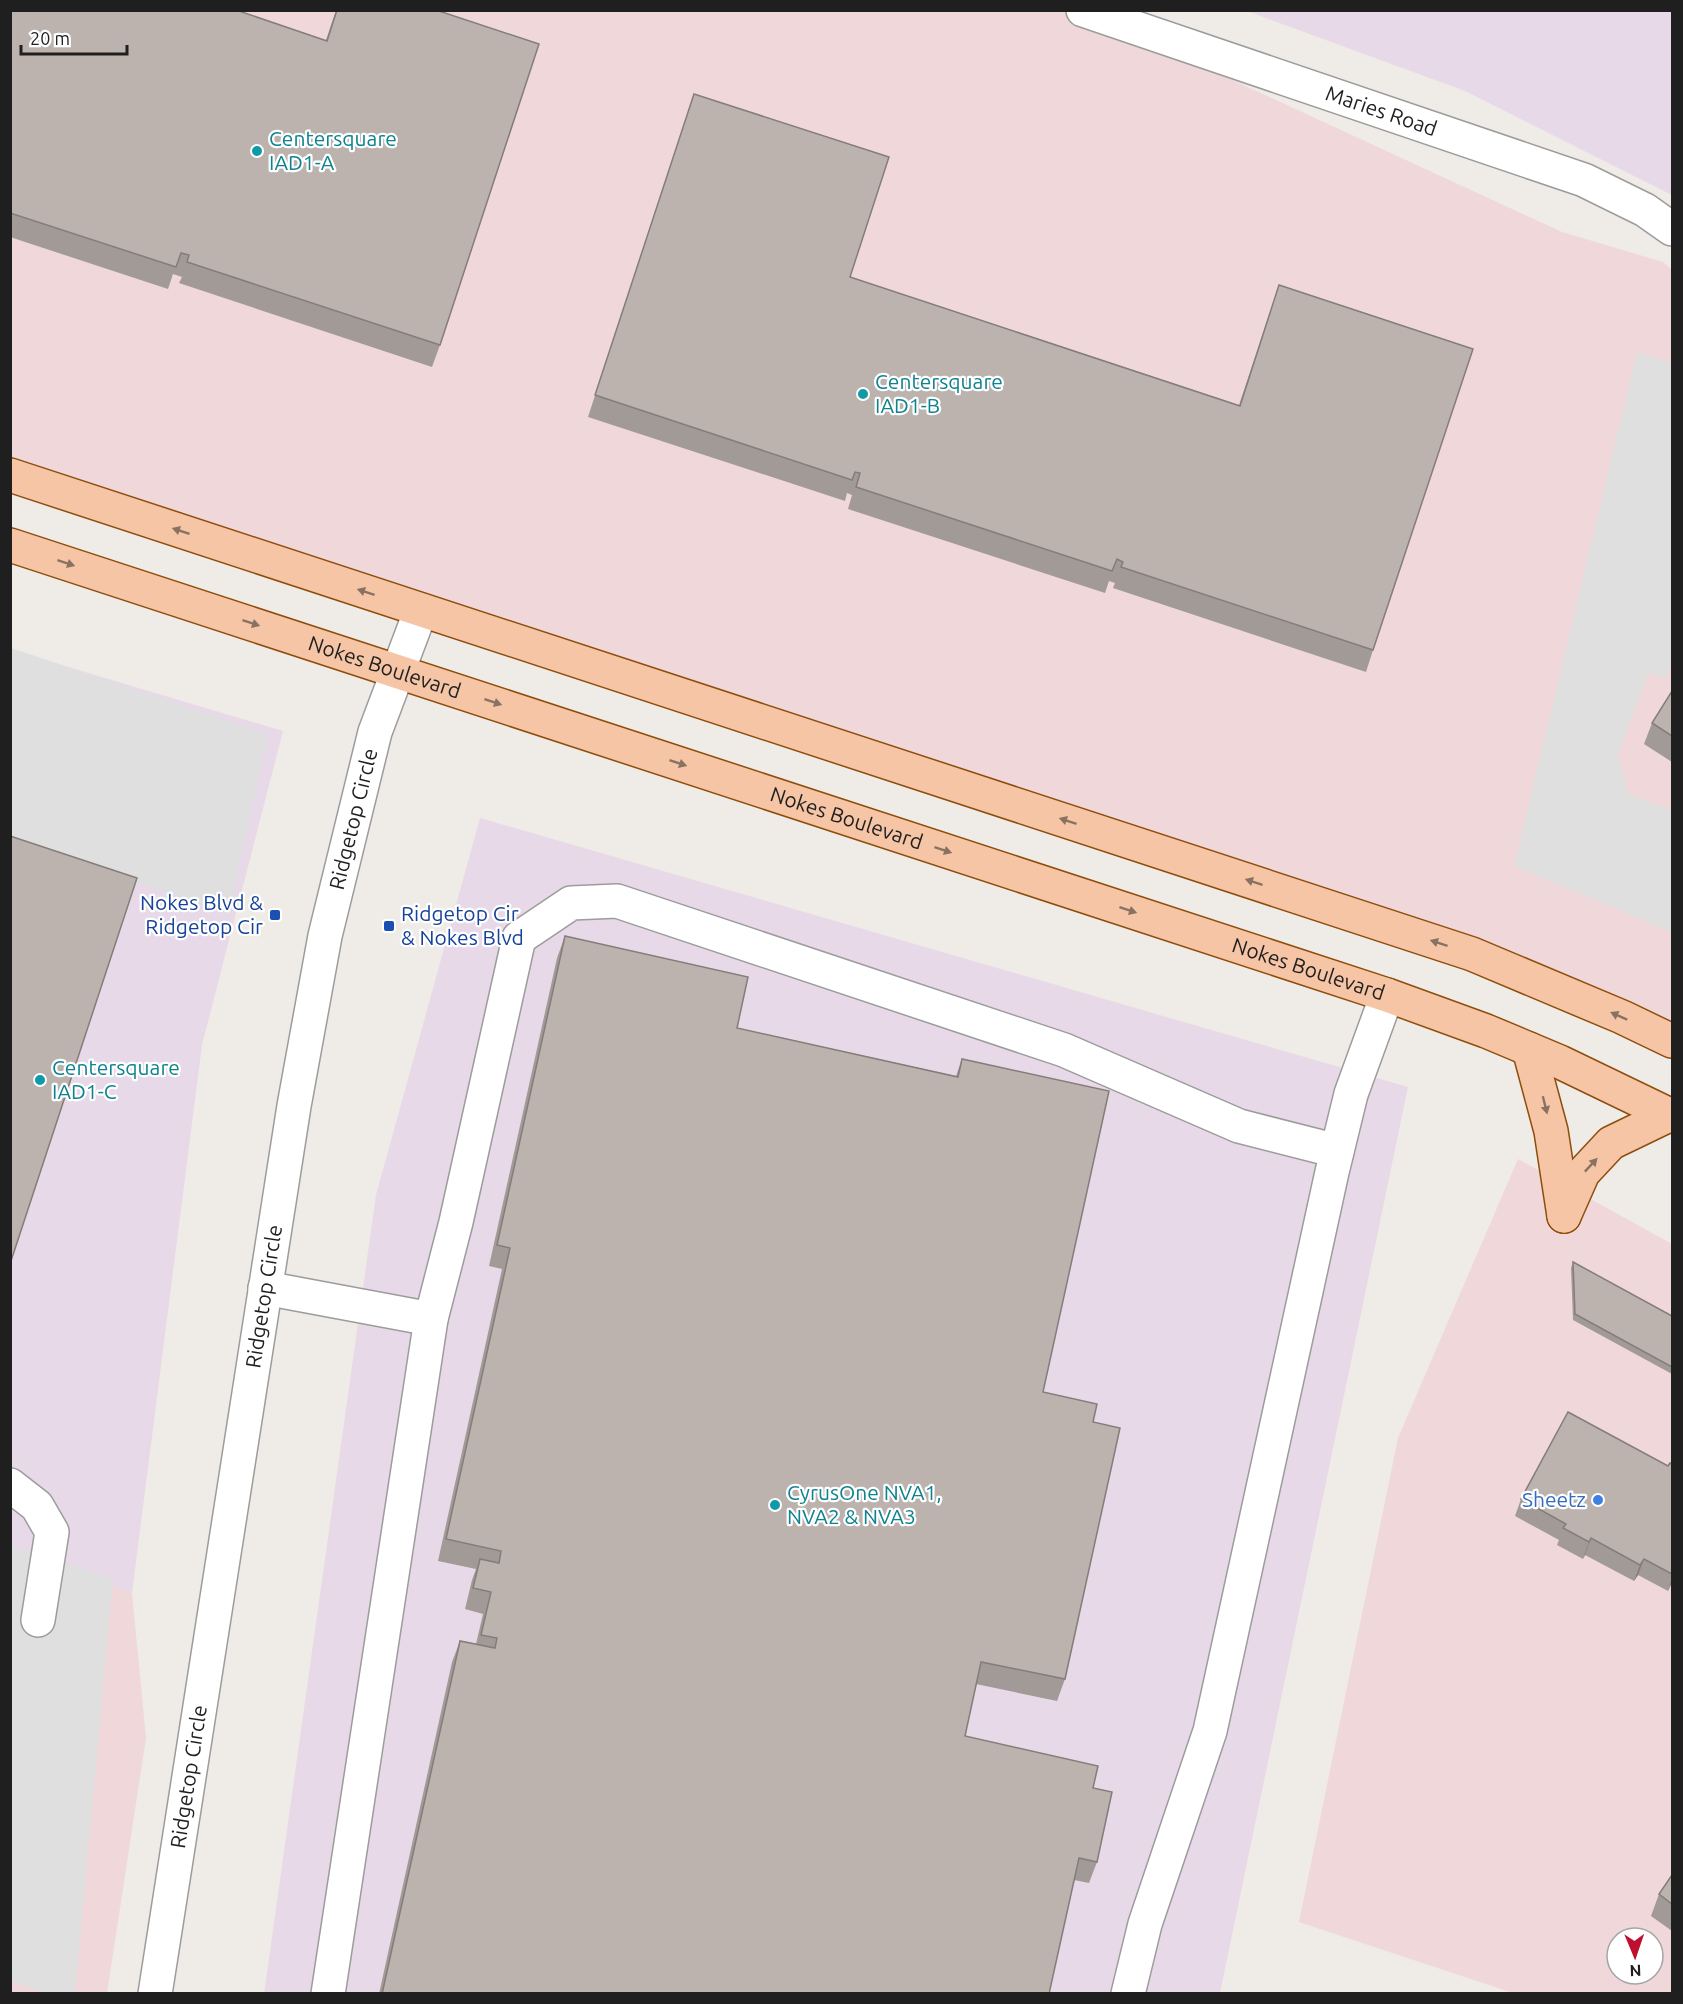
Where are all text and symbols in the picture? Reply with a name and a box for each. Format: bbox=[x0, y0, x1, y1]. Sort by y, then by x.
scale bar bbox=[21, 18, 128, 56]
text: 20 m bbox=[30, 28, 70, 48]
street label: Maries Road bbox=[1323, 80, 1440, 140]
place label: Centersquare IAD1-A bbox=[269, 126, 397, 174]
marker: Centersquare IAD1-A bbox=[250, 144, 264, 158]
place label: Centersquare IAD1-B bbox=[875, 369, 1003, 417]
marker: Centersquare IAD1-B bbox=[856, 387, 870, 401]
one-way arrow bbox=[171, 526, 189, 535]
one-way arrow bbox=[57, 559, 75, 568]
one-way arrow bbox=[357, 587, 375, 596]
one-way arrow bbox=[243, 619, 261, 629]
street label: Nokes Boulevard bbox=[305, 630, 464, 703]
one-way arrow bbox=[484, 698, 502, 707]
street label: Ridgetop Circle bbox=[324, 746, 382, 892]
one-way arrow bbox=[669, 759, 687, 768]
street label: Nokes Boulevard bbox=[767, 781, 926, 854]
one-way arrow bbox=[1059, 816, 1077, 826]
one-way arrow bbox=[934, 846, 952, 855]
one-way arrow bbox=[1245, 877, 1263, 886]
place label: Nokes Blvd & Ridgetop Cir bbox=[140, 890, 263, 938]
place label: Ridgetop Cir & Nokes Blvd bbox=[401, 901, 524, 949]
one-way arrow bbox=[1119, 906, 1137, 916]
marker: Nokes Blvd & Ridgetop Cir bbox=[268, 908, 282, 922]
marker: Ridgetop Cir & Nokes Blvd bbox=[382, 919, 396, 933]
street label: Nokes Boulevard bbox=[1229, 932, 1388, 1004]
one-way arrow bbox=[1430, 938, 1448, 948]
one-way arrow bbox=[1610, 1011, 1628, 1021]
place label: Centersquare IAD1-C bbox=[52, 1055, 180, 1103]
marker: Centersquare IAD1-C bbox=[33, 1073, 47, 1087]
one-way arrow bbox=[1540, 1096, 1550, 1115]
one-way arrow bbox=[1584, 1157, 1598, 1172]
street label: Ridgetop Circle bbox=[240, 1223, 286, 1370]
place label: CyrusOne NVA1, NVA2 & NVA3 bbox=[787, 1480, 942, 1528]
place label: Sheetz bbox=[1522, 1487, 1586, 1511]
marker: Sheetz bbox=[1591, 1493, 1605, 1507]
marker: CyrusOne NVA1, NVA2 & NVA3 bbox=[768, 1498, 782, 1512]
street label: Ridgetop Circle bbox=[165, 1703, 211, 1850]
north arrow bbox=[1605, 1926, 1665, 1986]
text: N bbox=[1629, 1962, 1642, 1980]

